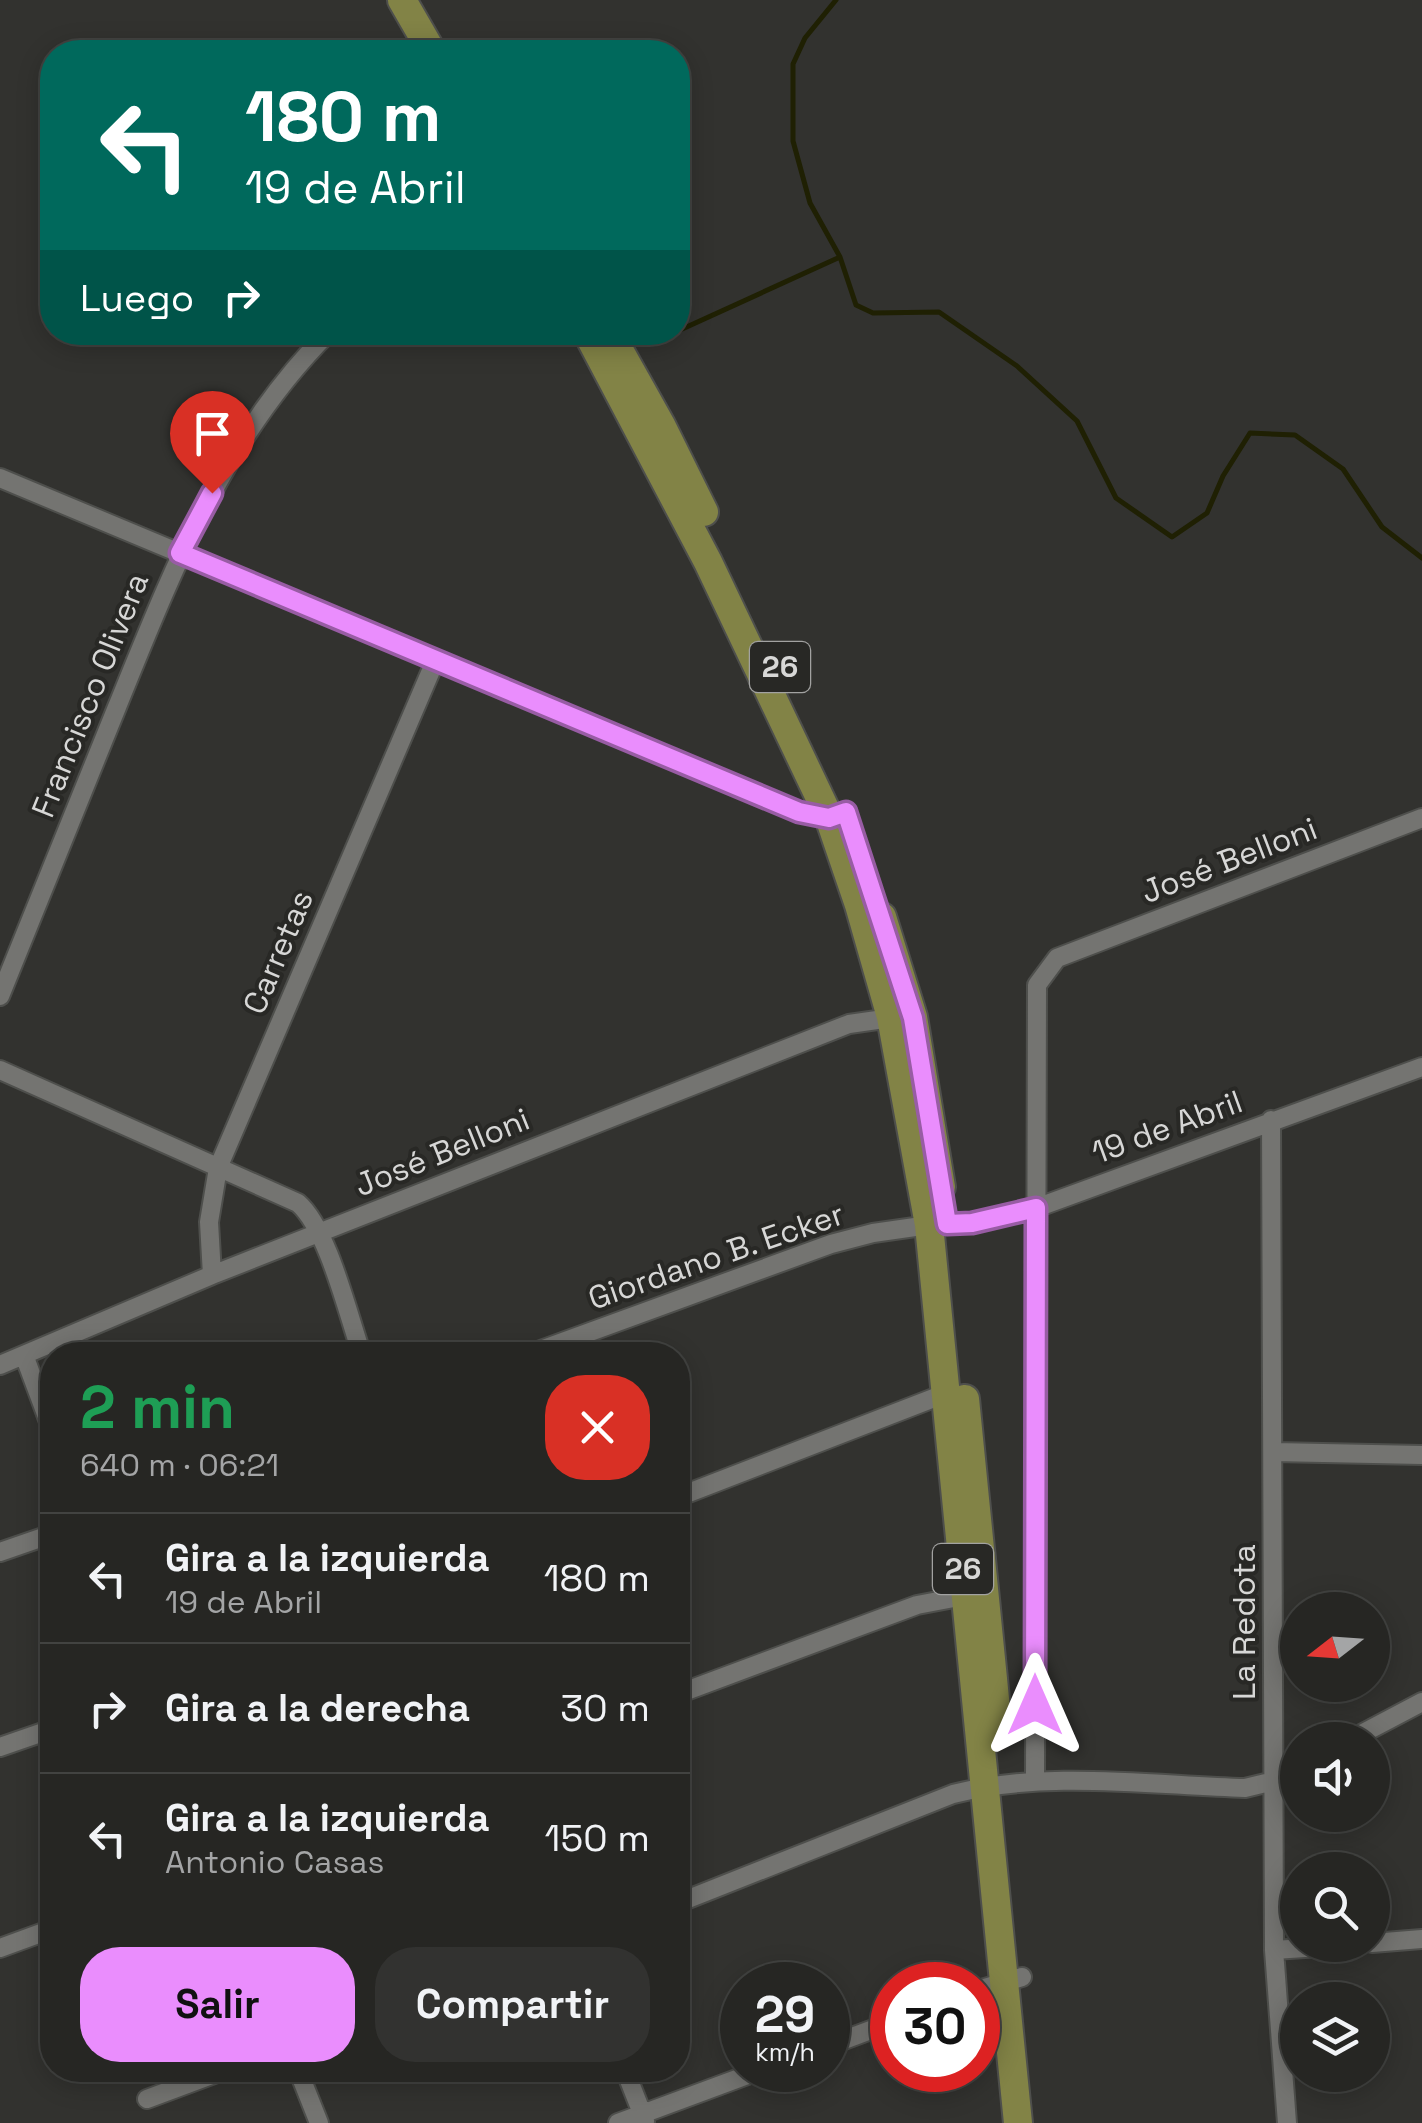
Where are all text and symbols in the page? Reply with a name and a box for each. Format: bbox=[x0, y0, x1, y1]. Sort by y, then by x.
text: 180 m bbox=[245, 72, 442, 161]
icon: left bbox=[80, 80, 210, 210]
text: 19 de Abril bbox=[245, 159, 466, 216]
icon: right bbox=[214, 270, 269, 325]
text: Luego bbox=[80, 274, 194, 322]
pin bbox=[170, 391, 255, 494]
icon: arrive bbox=[185, 406, 240, 461]
street label: Francisco Olivera bbox=[23, 567, 157, 823]
road number: 26 bbox=[750, 642, 810, 692]
street label: José Belloni bbox=[1135, 808, 1323, 912]
street label: Carretas bbox=[234, 884, 322, 1020]
street label: 19 de Abril bbox=[1086, 1081, 1248, 1173]
street label: José Belloni bbox=[349, 1099, 535, 1205]
street label: Giordano B. Ecker bbox=[583, 1193, 849, 1319]
text: 2 min bbox=[80, 1369, 235, 1446]
button: close bbox=[545, 1375, 650, 1480]
text: 640 m · 06:21 bbox=[80, 1445, 279, 1485]
text: Gira a la izquierda bbox=[165, 1534, 490, 1582]
road number: 26 bbox=[933, 1544, 993, 1594]
street label: La Redota bbox=[1224, 1544, 1264, 1700]
icon: left bbox=[80, 1551, 135, 1606]
text: 180 m bbox=[544, 1554, 650, 1602]
text: 19 de Abril bbox=[165, 1582, 322, 1622]
north arrow bbox=[1280, 1592, 1390, 1702]
map controls bbox=[1280, 1592, 1390, 2092]
position arrow bbox=[983, 1653, 1087, 1757]
icon: right bbox=[80, 1681, 135, 1736]
text: Gira a la derecha bbox=[165, 1684, 470, 1732]
text: 30 m bbox=[560, 1684, 650, 1732]
button: sound bbox=[1280, 1722, 1390, 1832]
text: Gira a la izquierda bbox=[165, 1794, 490, 1842]
icon: left bbox=[80, 1811, 135, 1866]
text: 150 m bbox=[545, 1814, 650, 1862]
text: Antonio Casas bbox=[165, 1842, 384, 1882]
button: search bbox=[1280, 1852, 1390, 1962]
button: Salir bbox=[80, 1947, 355, 2062]
button: Compartir bbox=[375, 1947, 650, 2062]
speed limit sign: 30 bbox=[870, 1962, 1000, 2092]
button: layers bbox=[1280, 1982, 1390, 2092]
text: 29 bbox=[755, 1983, 815, 2047]
text: km/h bbox=[755, 2036, 815, 2068]

